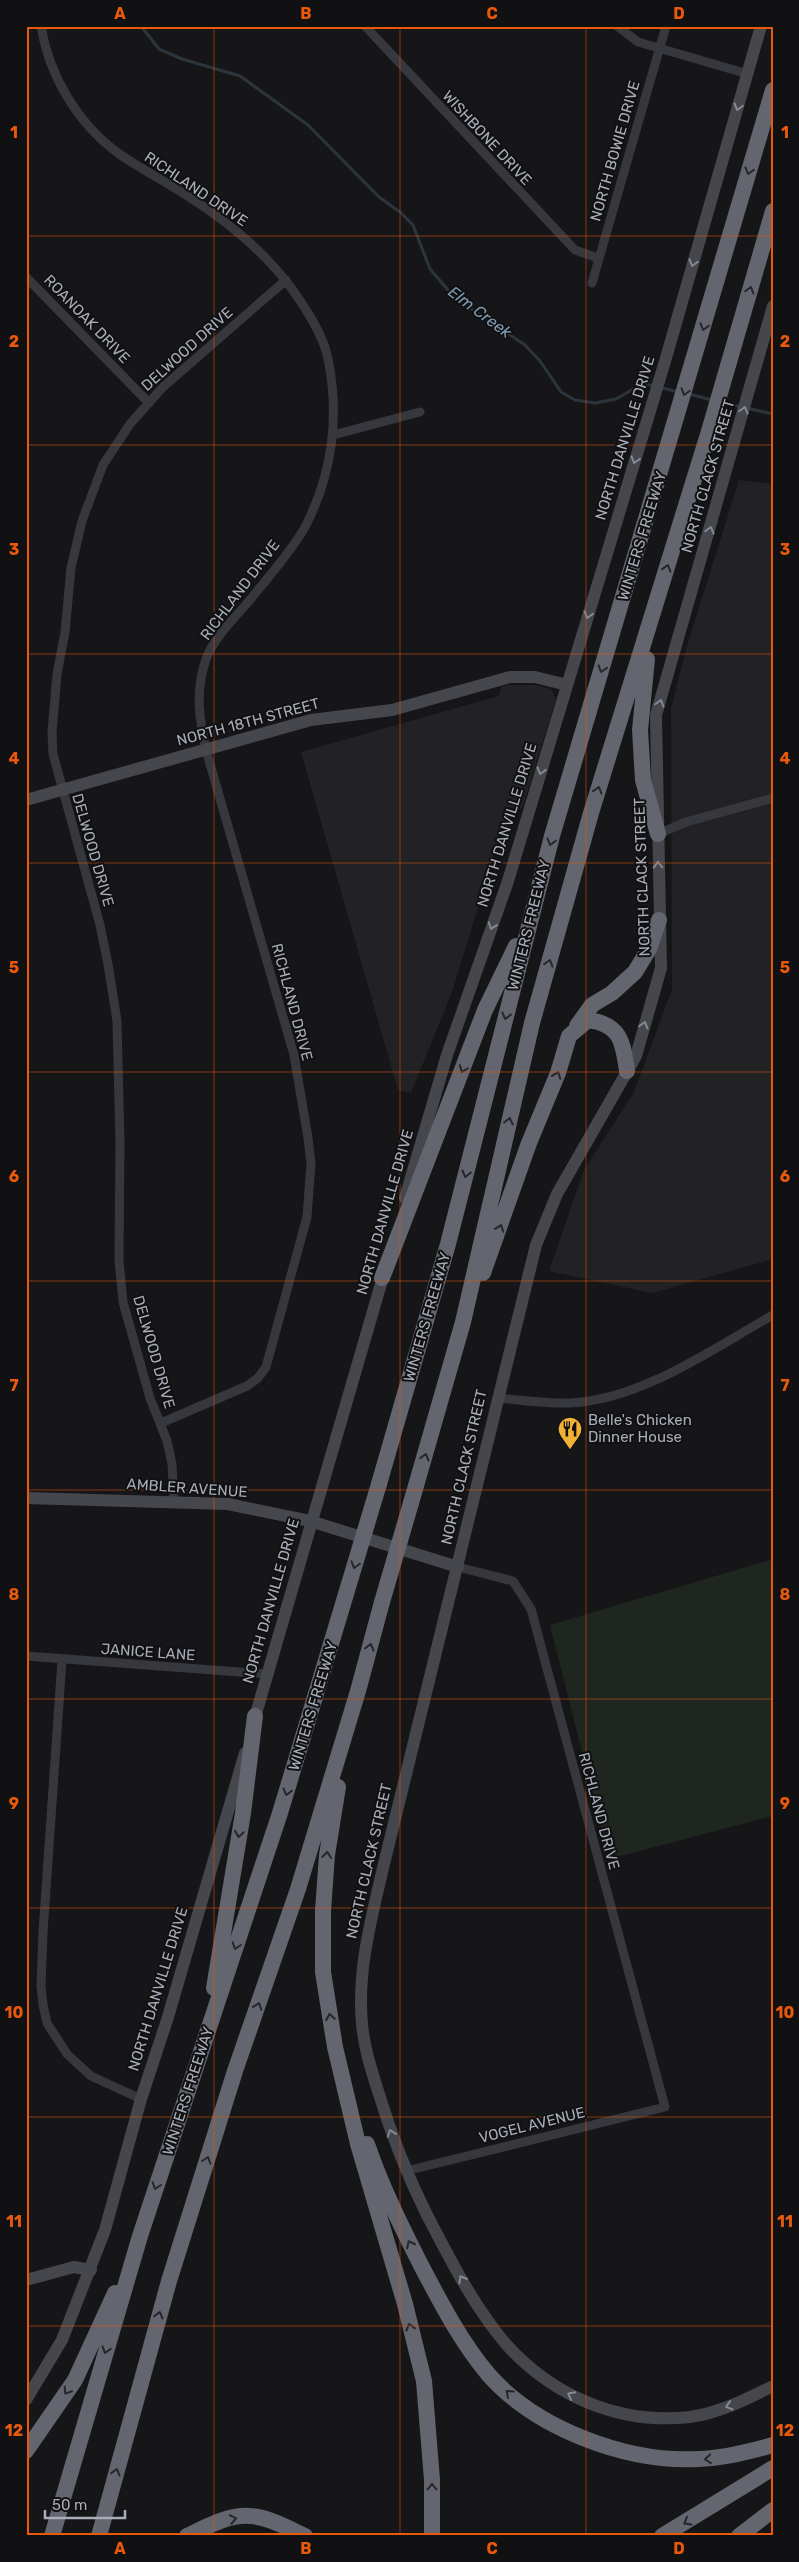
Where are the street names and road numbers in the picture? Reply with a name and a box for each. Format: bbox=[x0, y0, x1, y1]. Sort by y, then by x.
street label: NORTH BOWIE DRIVE bbox=[586, 79, 644, 223]
street label: WISHBONE DRIVE bbox=[439, 87, 535, 189]
street label: RICHLAND DRIVE bbox=[141, 148, 251, 230]
street label: ROANOAK DRIVE bbox=[40, 271, 134, 367]
street label: DELWOOD DRIVE bbox=[138, 303, 236, 395]
street label: NORTH DANVILLE DRIVE bbox=[591, 354, 659, 522]
street label: NORTH CLACK STREET bbox=[677, 397, 739, 555]
street label: WINTERS FREEWAY bbox=[614, 469, 670, 603]
street label: RICHLAND DRIVE bbox=[196, 536, 284, 644]
street label: NORTH 18TH STREET bbox=[175, 694, 322, 750]
street label: NORTH DANVILLE DRIVE bbox=[473, 741, 541, 909]
street label: DELWOOD DRIVE bbox=[68, 791, 118, 909]
street label: NORTH CLACK STREET bbox=[630, 797, 654, 957]
street label: WINTERS FREEWAY bbox=[504, 857, 554, 992]
street label: RICHLAND DRIVE bbox=[268, 941, 316, 1063]
street label: NORTH DANVILLE DRIVE bbox=[353, 1127, 417, 1297]
street label: WINTERS FREEWAY bbox=[400, 1250, 454, 1384]
street label: DELWOOD DRIVE bbox=[129, 1293, 179, 1411]
street label: NORTH CLACK STREET bbox=[437, 1387, 491, 1546]
street label: AMBLER AVENUE bbox=[126, 1475, 248, 1501]
street label: NORTH DANVILLE DRIVE bbox=[239, 1516, 303, 1686]
street label: WINTERS FREEWAY bbox=[285, 1639, 341, 1773]
street label: JANICE LANE bbox=[100, 1640, 196, 1664]
street label: RICHLAND DRIVE bbox=[575, 1750, 623, 1872]
street label: NORTH CLACK STREET bbox=[342, 1781, 396, 1940]
street label: NORTH DANVILLE DRIVE bbox=[124, 1905, 192, 2073]
street label: WINTERS FREEWAY bbox=[159, 2024, 217, 2158]
street label: VOGEL AVENUE bbox=[477, 2103, 587, 2147]

